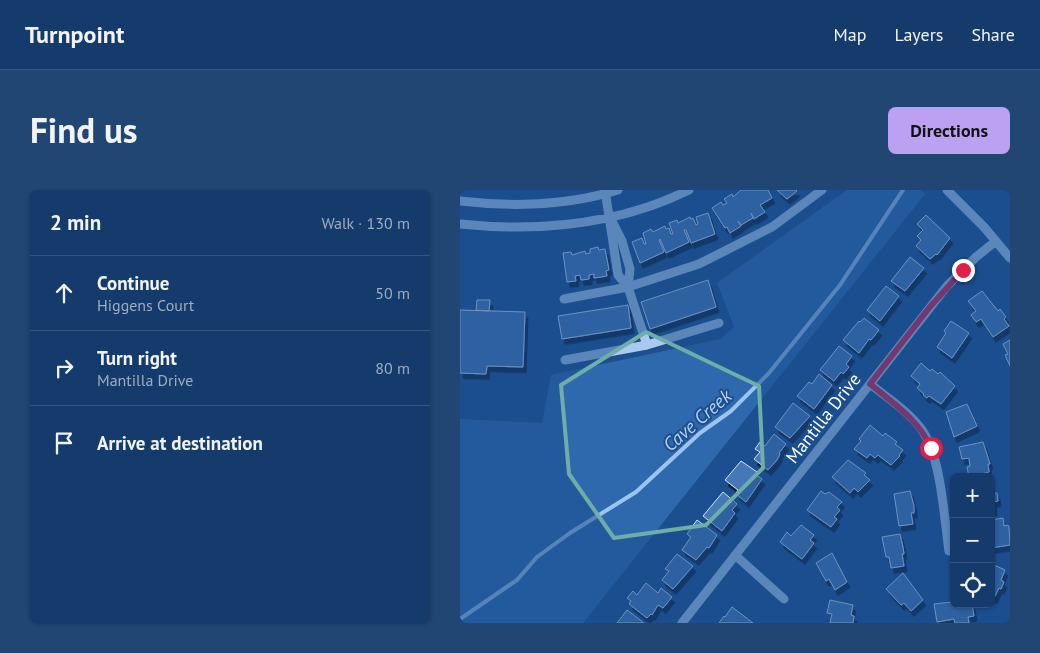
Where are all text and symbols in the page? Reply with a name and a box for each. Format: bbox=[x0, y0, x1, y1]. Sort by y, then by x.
text: Turnpoint bbox=[25, 19, 124, 50]
text: Map bbox=[834, 23, 866, 46]
text: Layers bbox=[894, 23, 943, 46]
text: Share bbox=[971, 23, 1015, 46]
text: Find us bbox=[30, 107, 138, 153]
button: Directions bbox=[888, 107, 1010, 154]
text: 2 min bbox=[50, 209, 101, 236]
text: Walk · 130 m bbox=[321, 213, 410, 233]
route end bbox=[952, 259, 975, 282]
text: Continue bbox=[97, 271, 169, 295]
icon: ahead bbox=[50, 279, 78, 307]
text: 50 m bbox=[375, 283, 410, 303]
text: Higgens Court bbox=[97, 295, 194, 315]
text: Turn right bbox=[97, 346, 177, 370]
icon: right bbox=[50, 354, 78, 382]
text: 80 m bbox=[375, 358, 410, 378]
street label: Mantilla Drive bbox=[781, 368, 865, 468]
text: Mantilla Drive bbox=[97, 370, 193, 390]
water label: Cave Creek bbox=[658, 383, 737, 456]
icon: arrive bbox=[50, 429, 78, 457]
text: Arrive at destination bbox=[97, 431, 263, 455]
route start bbox=[920, 437, 943, 460]
map controls bbox=[950, 473, 995, 608]
button: + bbox=[950, 473, 995, 518]
button: − bbox=[950, 518, 995, 563]
button: locate bbox=[950, 563, 995, 608]

